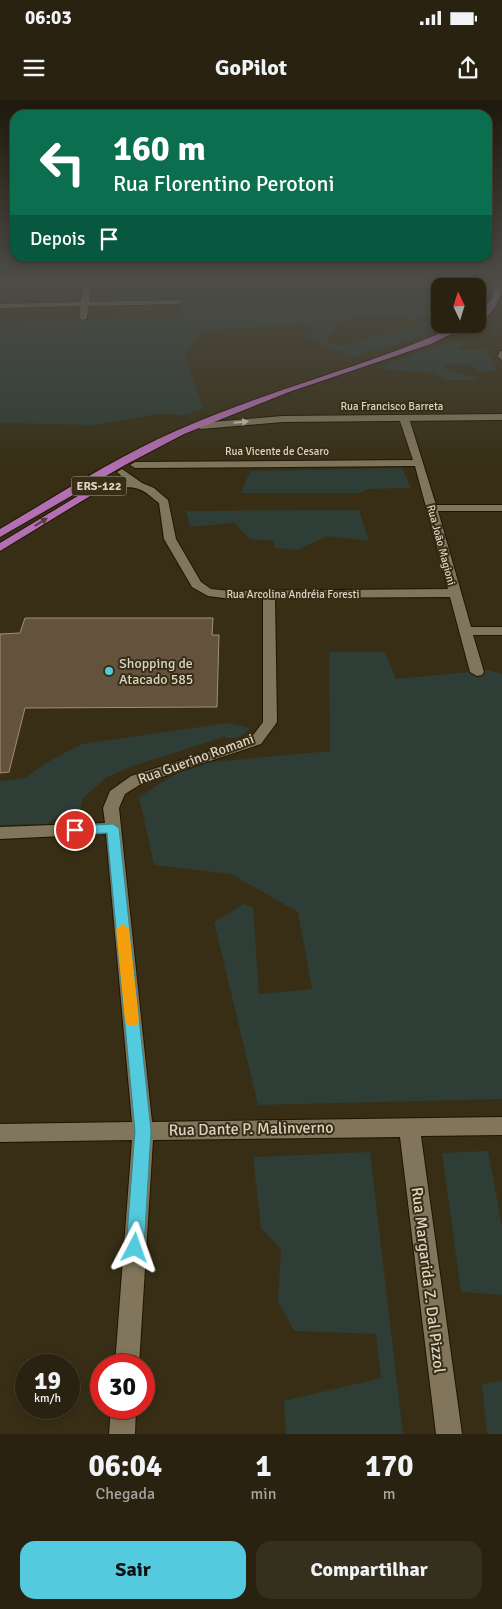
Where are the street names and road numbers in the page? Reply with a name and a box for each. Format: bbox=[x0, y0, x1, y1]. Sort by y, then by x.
street label: Rua Francisco Barreta bbox=[341, 400, 444, 413]
street label: Rua Vicente de Cesaro bbox=[225, 445, 329, 458]
road number: ERS-122 bbox=[72, 476, 126, 496]
street label: Rua João Magioni bbox=[424, 503, 458, 587]
street label: Rua Arcolina Andréia Foresti bbox=[226, 588, 360, 601]
street label: Rua Guerino Romani bbox=[136, 730, 256, 788]
street label: Rua Dante P. Malinverno bbox=[168, 1118, 334, 1140]
street label: Rua Margarida Z. Dal Pizzol bbox=[407, 1186, 449, 1374]

